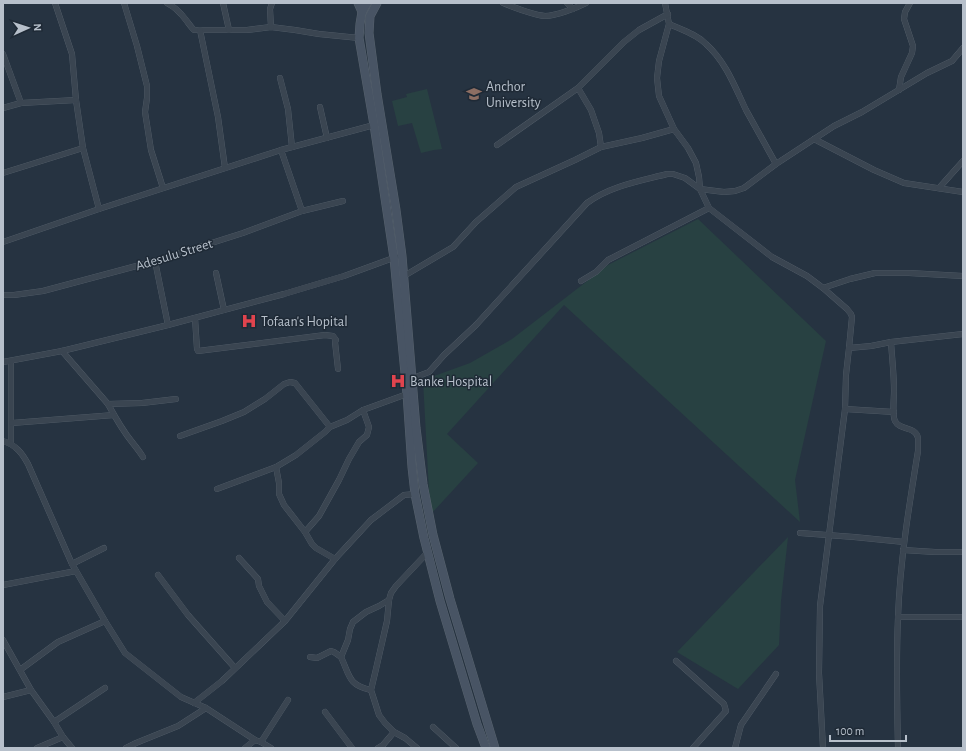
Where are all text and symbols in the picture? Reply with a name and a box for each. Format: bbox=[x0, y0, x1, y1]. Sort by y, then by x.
north arrow bbox=[8, 8, 48, 48]
text: N bbox=[32, 23, 43, 32]
place label: Anchor University bbox=[486, 80, 541, 110]
school or university icon: Anchor University bbox=[465, 85, 483, 103]
street label: Adesulu Street bbox=[134, 236, 215, 273]
hospital icon: Tofaan's Hopital bbox=[240, 312, 258, 330]
place label: Tofaan's Hopital bbox=[261, 315, 348, 329]
hospital icon: Banke Hospital bbox=[389, 372, 407, 390]
place label: Banke Hospital bbox=[410, 375, 492, 389]
scale bar bbox=[830, 717, 906, 743]
text: 100 m bbox=[836, 725, 864, 737]

